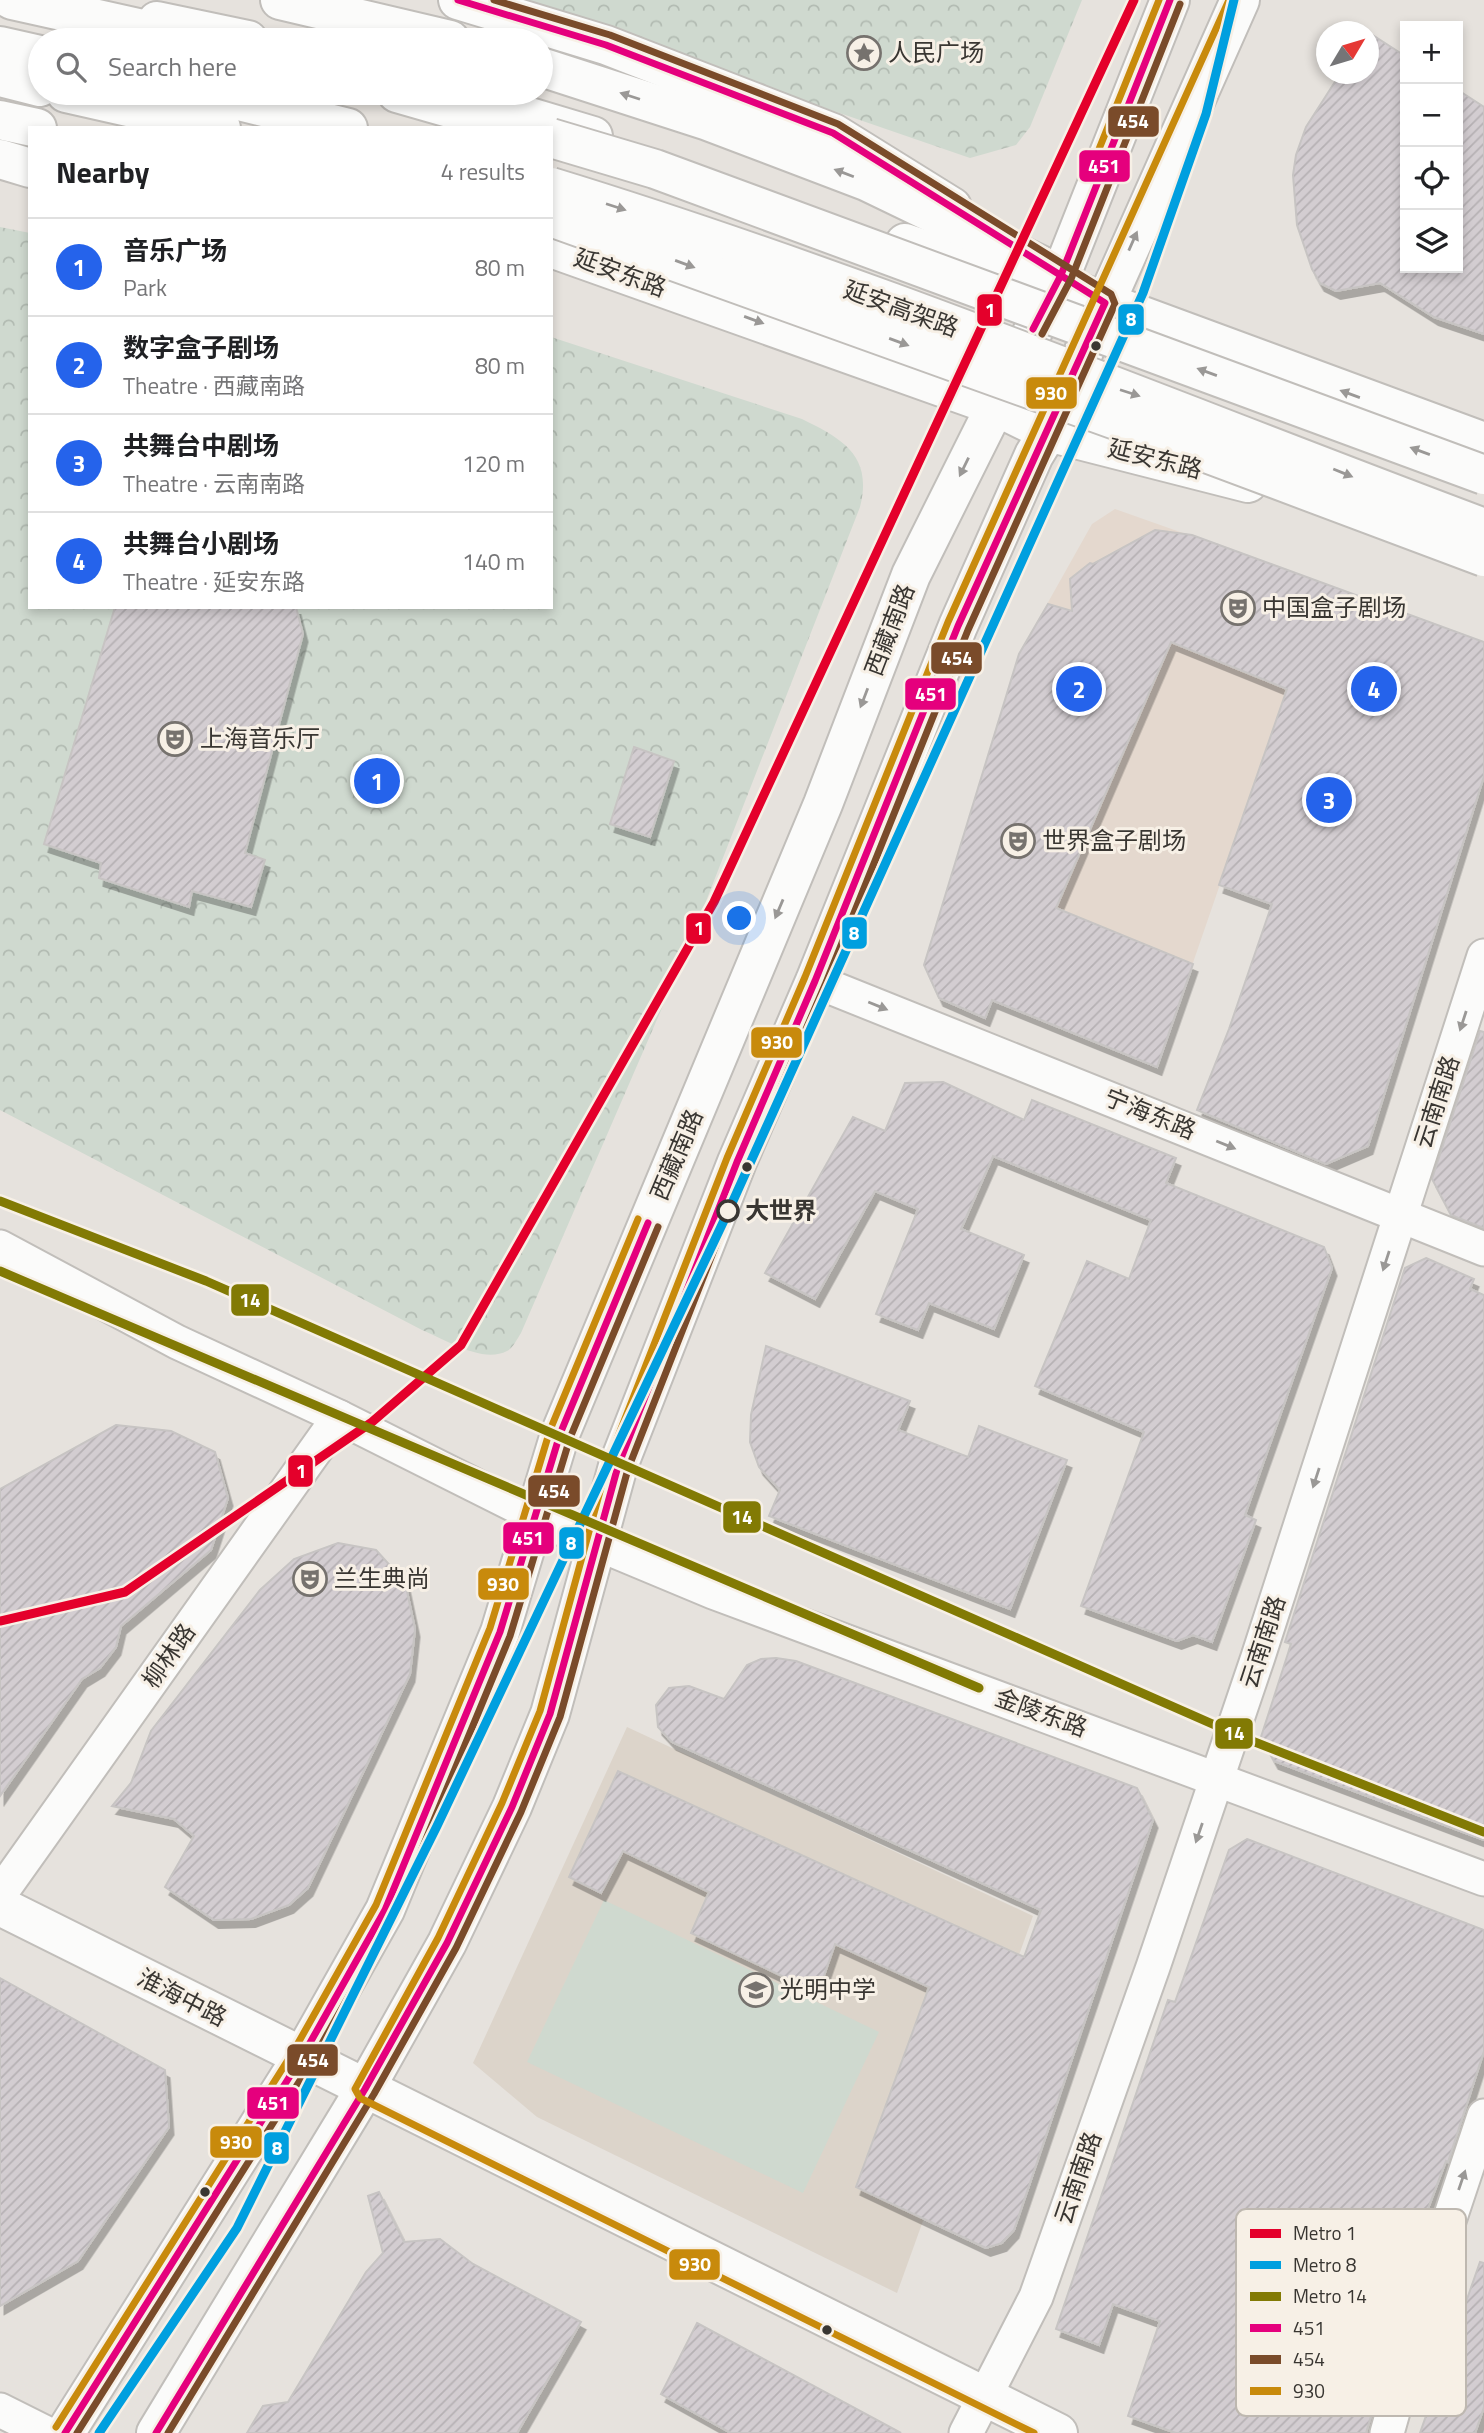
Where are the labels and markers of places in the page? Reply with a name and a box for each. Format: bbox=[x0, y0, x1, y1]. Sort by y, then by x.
place icon: 人民广场 bbox=[845, 34, 883, 72]
place label: 人民广场 bbox=[888, 34, 984, 70]
unlabelled marker bbox=[1089, 339, 1103, 353]
theatre icon: 中国盒子剧场 bbox=[1219, 589, 1257, 627]
place label: 中国盒子剧场 bbox=[1262, 589, 1406, 625]
pin: 2 bbox=[1056, 663, 1102, 715]
pin: 4 bbox=[1351, 663, 1397, 715]
theatre icon: 上海音乐厅 bbox=[156, 720, 194, 758]
place label: 上海音乐厅 bbox=[200, 720, 320, 756]
pin: 1 bbox=[354, 755, 400, 807]
pin: 3 bbox=[1306, 774, 1352, 826]
theatre icon: 世界盒子剧场 bbox=[999, 822, 1037, 860]
place label: 世界盒子剧场 bbox=[1042, 822, 1186, 858]
unlabelled marker bbox=[740, 1160, 754, 1174]
place label: 大世界 bbox=[745, 1192, 817, 1228]
marker: 大世界 bbox=[717, 1200, 739, 1222]
theatre icon: 兰生典尚 bbox=[291, 1560, 329, 1598]
place label: 兰生典尚 bbox=[334, 1560, 430, 1596]
school or university icon: 光明中学 bbox=[737, 1971, 775, 2009]
place label: 光明中学 bbox=[780, 1971, 876, 2007]
unlabelled marker bbox=[198, 2185, 212, 2199]
unlabelled marker bbox=[820, 2323, 834, 2337]

